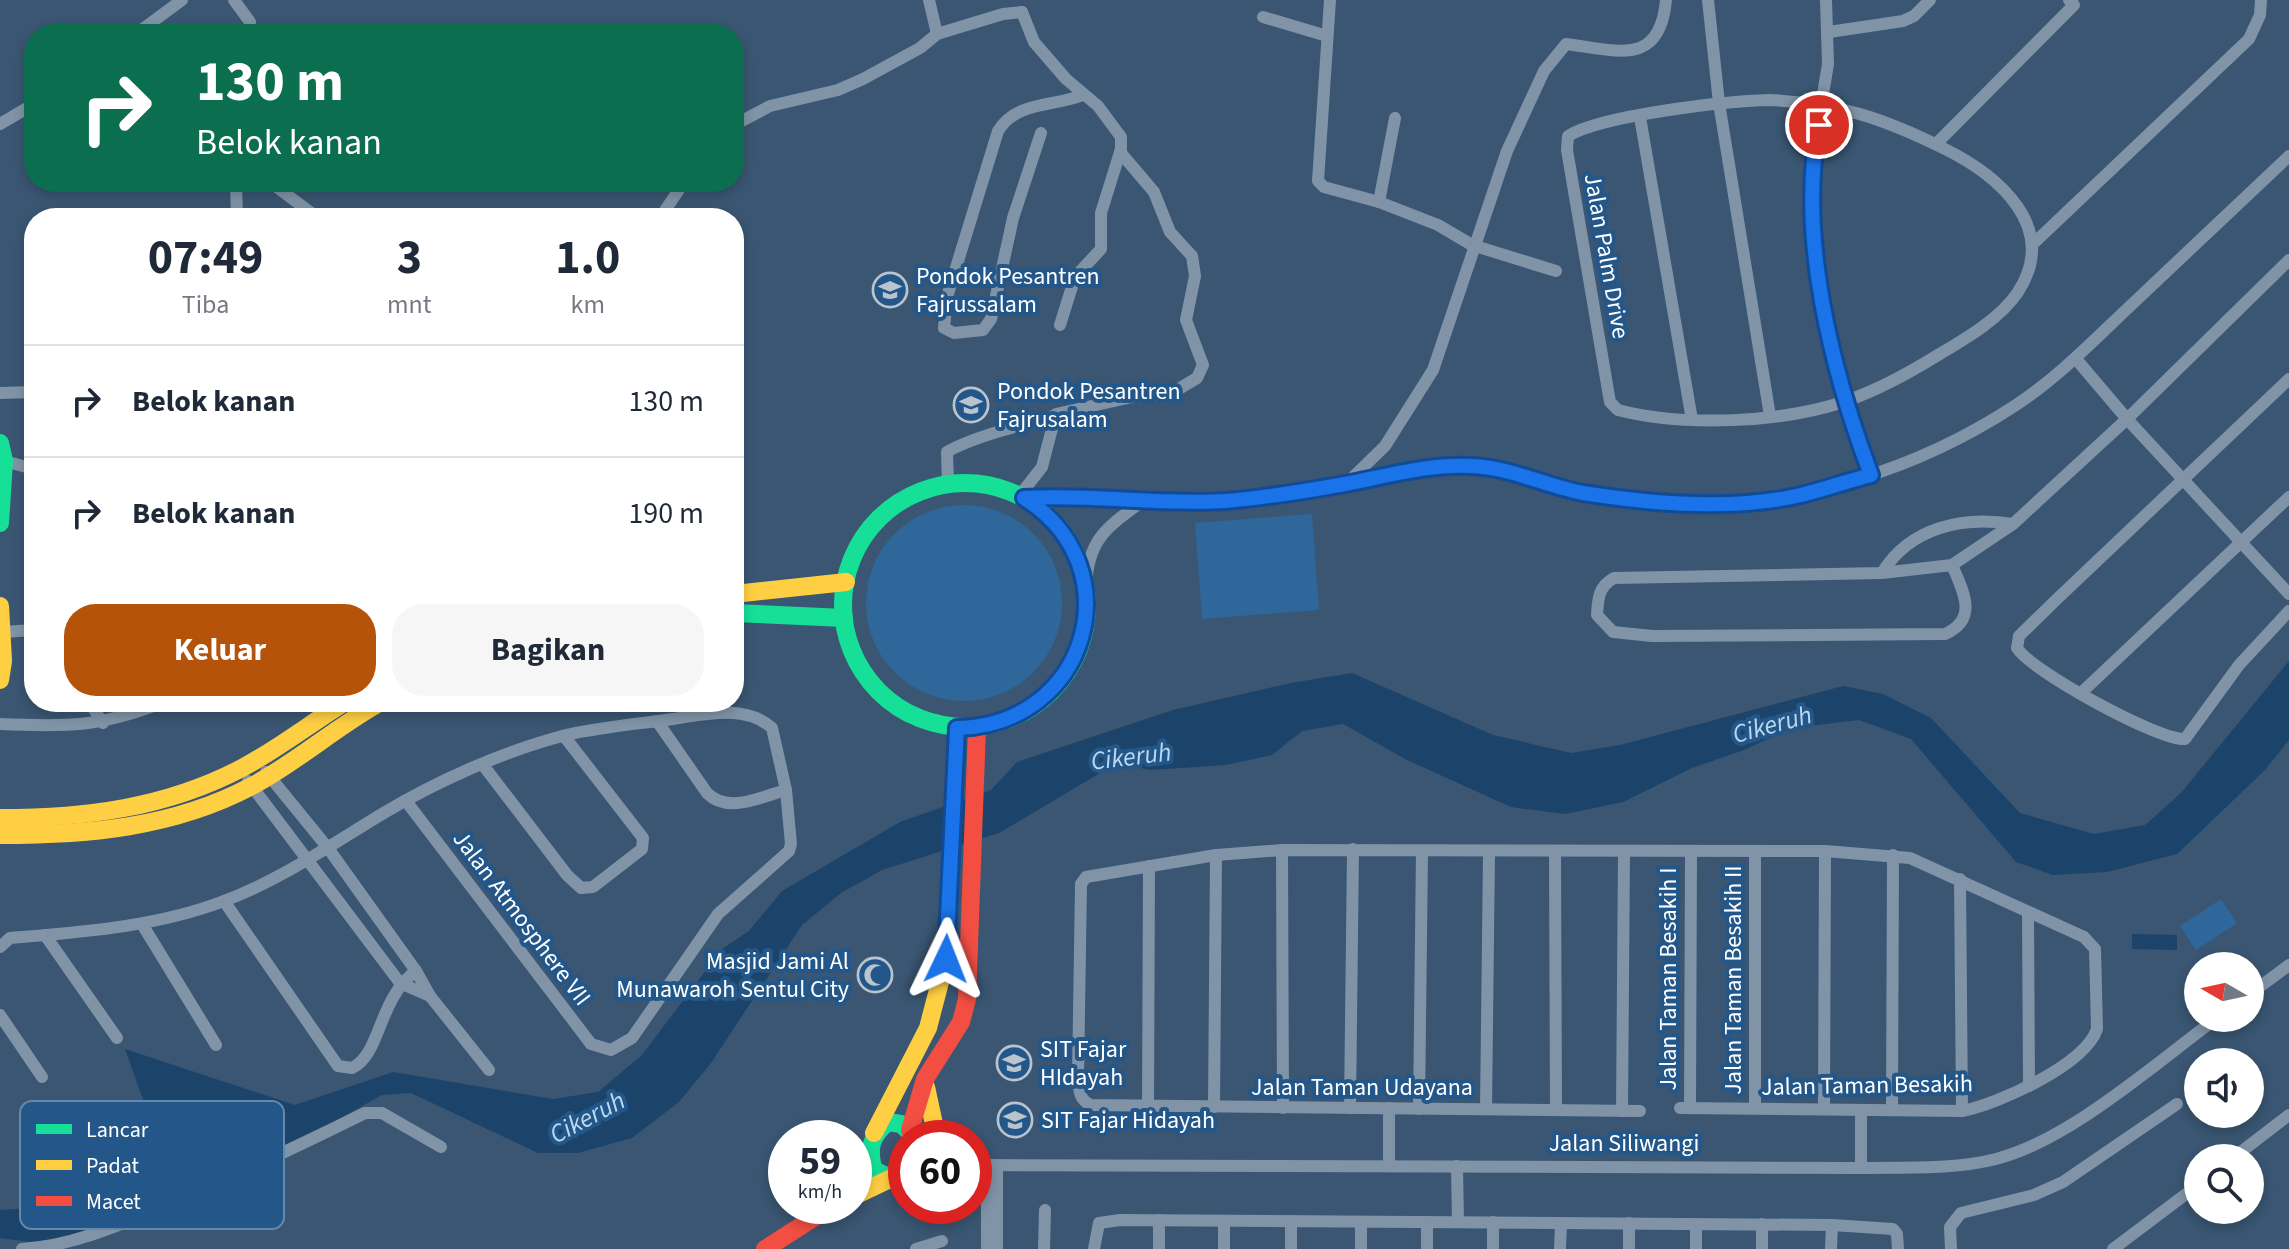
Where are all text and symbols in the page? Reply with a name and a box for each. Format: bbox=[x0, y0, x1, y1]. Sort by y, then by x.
text: 130 m bbox=[196, 43, 344, 122]
icon: right bbox=[64, 56, 168, 160]
pin bbox=[1785, 91, 1853, 159]
icon: arrive bbox=[1797, 103, 1841, 147]
text: Belok kanan bbox=[196, 117, 382, 168]
street label: Jalan Palm Drive bbox=[1575, 171, 1638, 341]
text: 07:49 bbox=[148, 224, 263, 292]
text: 3 bbox=[397, 224, 422, 292]
text: 1.0 bbox=[555, 224, 620, 292]
place label: Pondok Pesantren Fajrussalam bbox=[916, 259, 1100, 322]
school or university icon: Pondok Pesantren Fajrussalam bbox=[871, 271, 909, 309]
text: Tiba bbox=[182, 286, 229, 323]
text: mnt bbox=[387, 286, 432, 323]
text: km bbox=[571, 286, 605, 323]
place label: Pondok Pesantren Fajrusalam bbox=[997, 374, 1181, 437]
icon: right bbox=[64, 379, 108, 423]
text: Belok kanan bbox=[132, 380, 295, 423]
text: 130 m bbox=[628, 380, 704, 423]
school or university icon: Pondok Pesantren Fajrusalam bbox=[952, 386, 990, 424]
icon: right bbox=[64, 491, 108, 535]
text: Belok kanan bbox=[132, 492, 295, 535]
text: 190 m bbox=[628, 492, 704, 535]
button: Keluar bbox=[64, 604, 376, 696]
button: Bagikan bbox=[392, 604, 704, 696]
water label: Cikeruh bbox=[1728, 696, 1816, 753]
water label: Cikeruh bbox=[1089, 733, 1173, 780]
street label: Jalan Atmosphere VII bbox=[444, 823, 599, 1013]
street label: Jalan Taman Besakih II bbox=[1716, 865, 1751, 1095]
street label: Jalan Taman Besakih I bbox=[1651, 868, 1686, 1091]
position arrow bbox=[904, 917, 988, 1001]
place label: Masjid Jami Al Munawaroh Sentul City bbox=[616, 944, 849, 1007]
north arrow bbox=[2184, 952, 2264, 1032]
map controls bbox=[2184, 952, 2264, 1224]
mosque icon: Masjid Jami Al Munawaroh Sentul City bbox=[856, 956, 894, 994]
place label: SIT Fajar HIdayah bbox=[1040, 1032, 1127, 1095]
school or university icon: SIT Fajar HIdayah bbox=[995, 1044, 1033, 1082]
button: sound bbox=[2184, 1048, 2264, 1128]
street label: Jalan Taman Besakih bbox=[1761, 1066, 1973, 1105]
street label: Jalan Taman Udayana bbox=[1251, 1070, 1473, 1105]
water label: Cikeruh bbox=[543, 1082, 632, 1153]
legend bbox=[20, 1101, 284, 1229]
school or university icon: SIT Fajar Hidayah bbox=[996, 1101, 1034, 1139]
place label: SIT Fajar Hidayah bbox=[1041, 1103, 1215, 1138]
text: Lancar bbox=[86, 1114, 149, 1146]
speed limit sign: 60 bbox=[888, 1120, 992, 1224]
street label: Jalan Siliwangi bbox=[1549, 1126, 1699, 1161]
text: 59 bbox=[799, 1133, 841, 1190]
button: search bbox=[2184, 1144, 2264, 1224]
text: Padat bbox=[86, 1150, 140, 1182]
text: km/h bbox=[798, 1178, 842, 1206]
text: Macet bbox=[86, 1186, 141, 1218]

